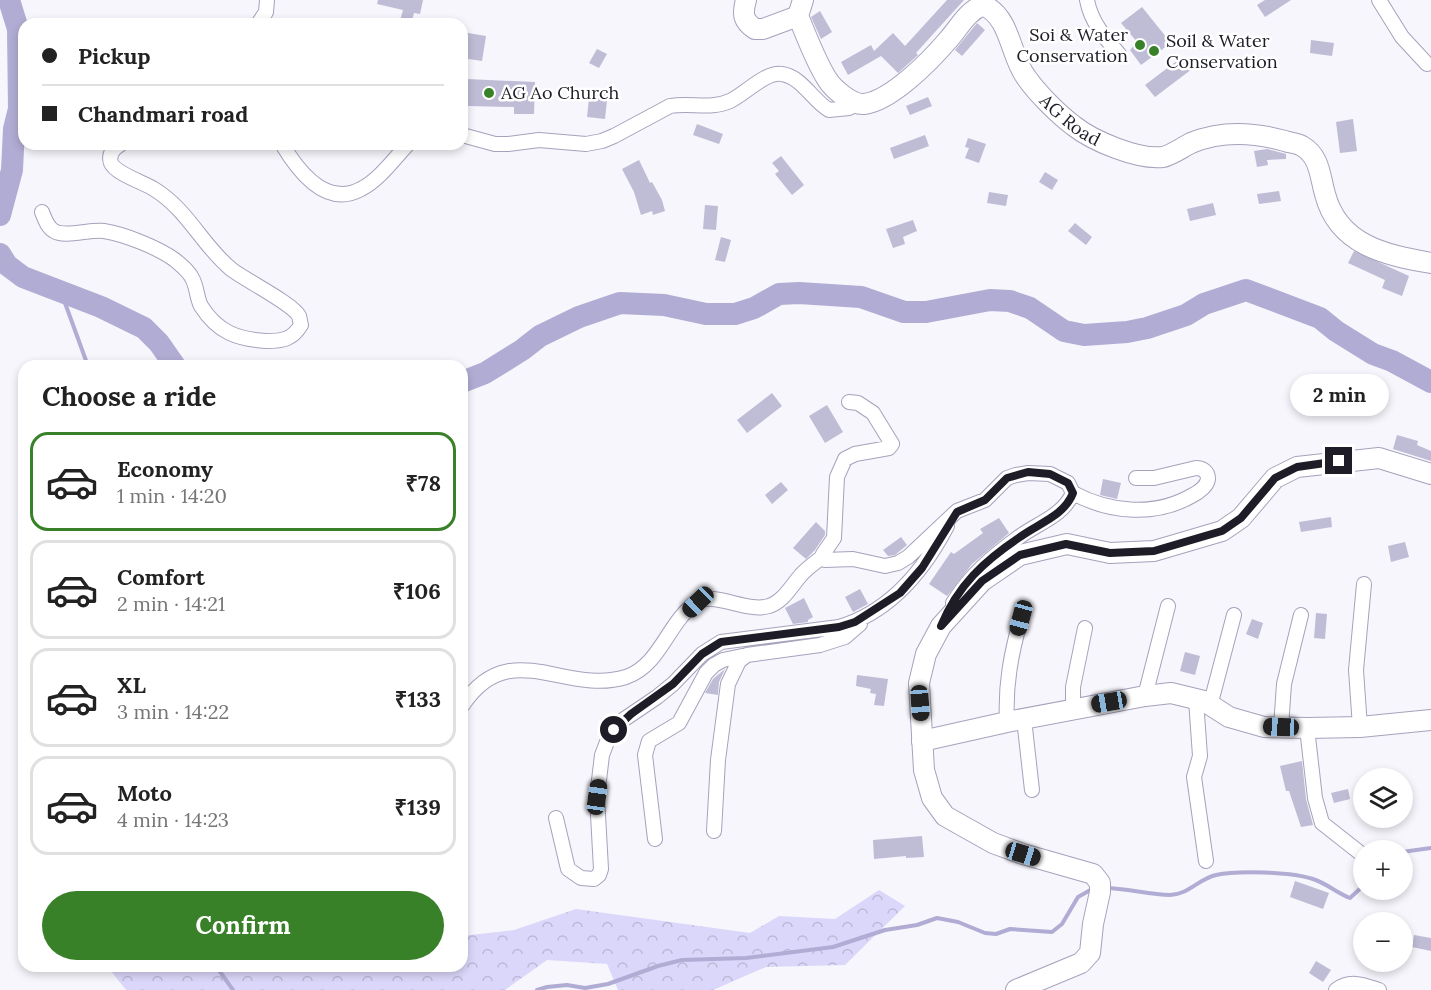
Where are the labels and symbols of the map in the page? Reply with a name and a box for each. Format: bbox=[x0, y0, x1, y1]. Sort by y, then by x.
place label: Soi & Water Conservation bbox=[1016, 23, 1128, 67]
place label: Soil & Water Conservation bbox=[1166, 29, 1278, 73]
marker: Soi & Water Conservation bbox=[1133, 38, 1147, 52]
marker: Soil & Water Conservation bbox=[1147, 44, 1161, 58]
place label: AG Ao Church bbox=[500, 81, 619, 104]
marker: AG Ao Church bbox=[482, 86, 496, 100]
street label: AG Road bbox=[1034, 89, 1105, 151]
callout: 2 min bbox=[1290, 374, 1388, 416]
route end bbox=[1325, 447, 1352, 474]
car bbox=[679, 583, 717, 621]
car bbox=[1008, 598, 1034, 638]
car bbox=[910, 684, 930, 722]
car bbox=[1090, 690, 1128, 714]
route start bbox=[600, 716, 627, 743]
car bbox=[1263, 717, 1299, 737]
car bbox=[586, 778, 608, 816]
car bbox=[1003, 840, 1043, 868]

